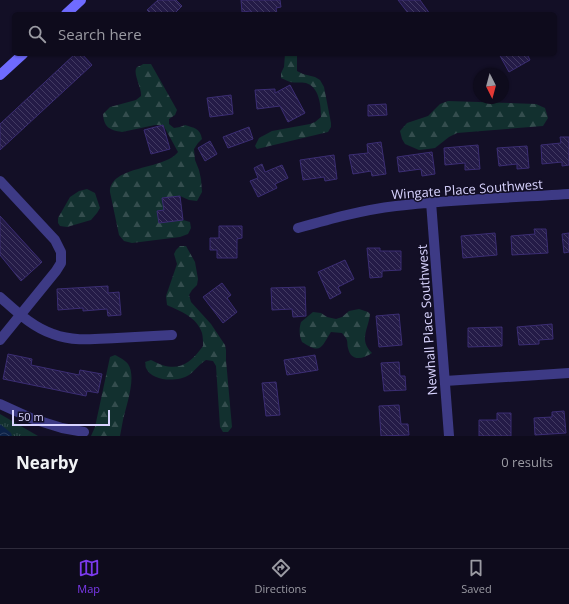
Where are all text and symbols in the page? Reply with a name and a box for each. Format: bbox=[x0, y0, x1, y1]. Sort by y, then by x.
search box bbox=[12, 12, 557, 56]
icon: search bbox=[26, 23, 48, 45]
text: Search here bbox=[58, 24, 142, 44]
north arrow bbox=[473, 68, 509, 104]
street label: Wingate Place Southwest bbox=[391, 175, 544, 203]
street label: Newhall Place Southwest bbox=[413, 244, 441, 396]
scale bar bbox=[12, 408, 110, 427]
text: 50 m bbox=[18, 409, 44, 424]
text: Nearby bbox=[16, 451, 78, 474]
text: 0 results bbox=[501, 453, 553, 471]
tab: Map bbox=[77, 557, 100, 596]
tab: Directions bbox=[255, 557, 307, 596]
tab: Saved bbox=[461, 557, 492, 596]

